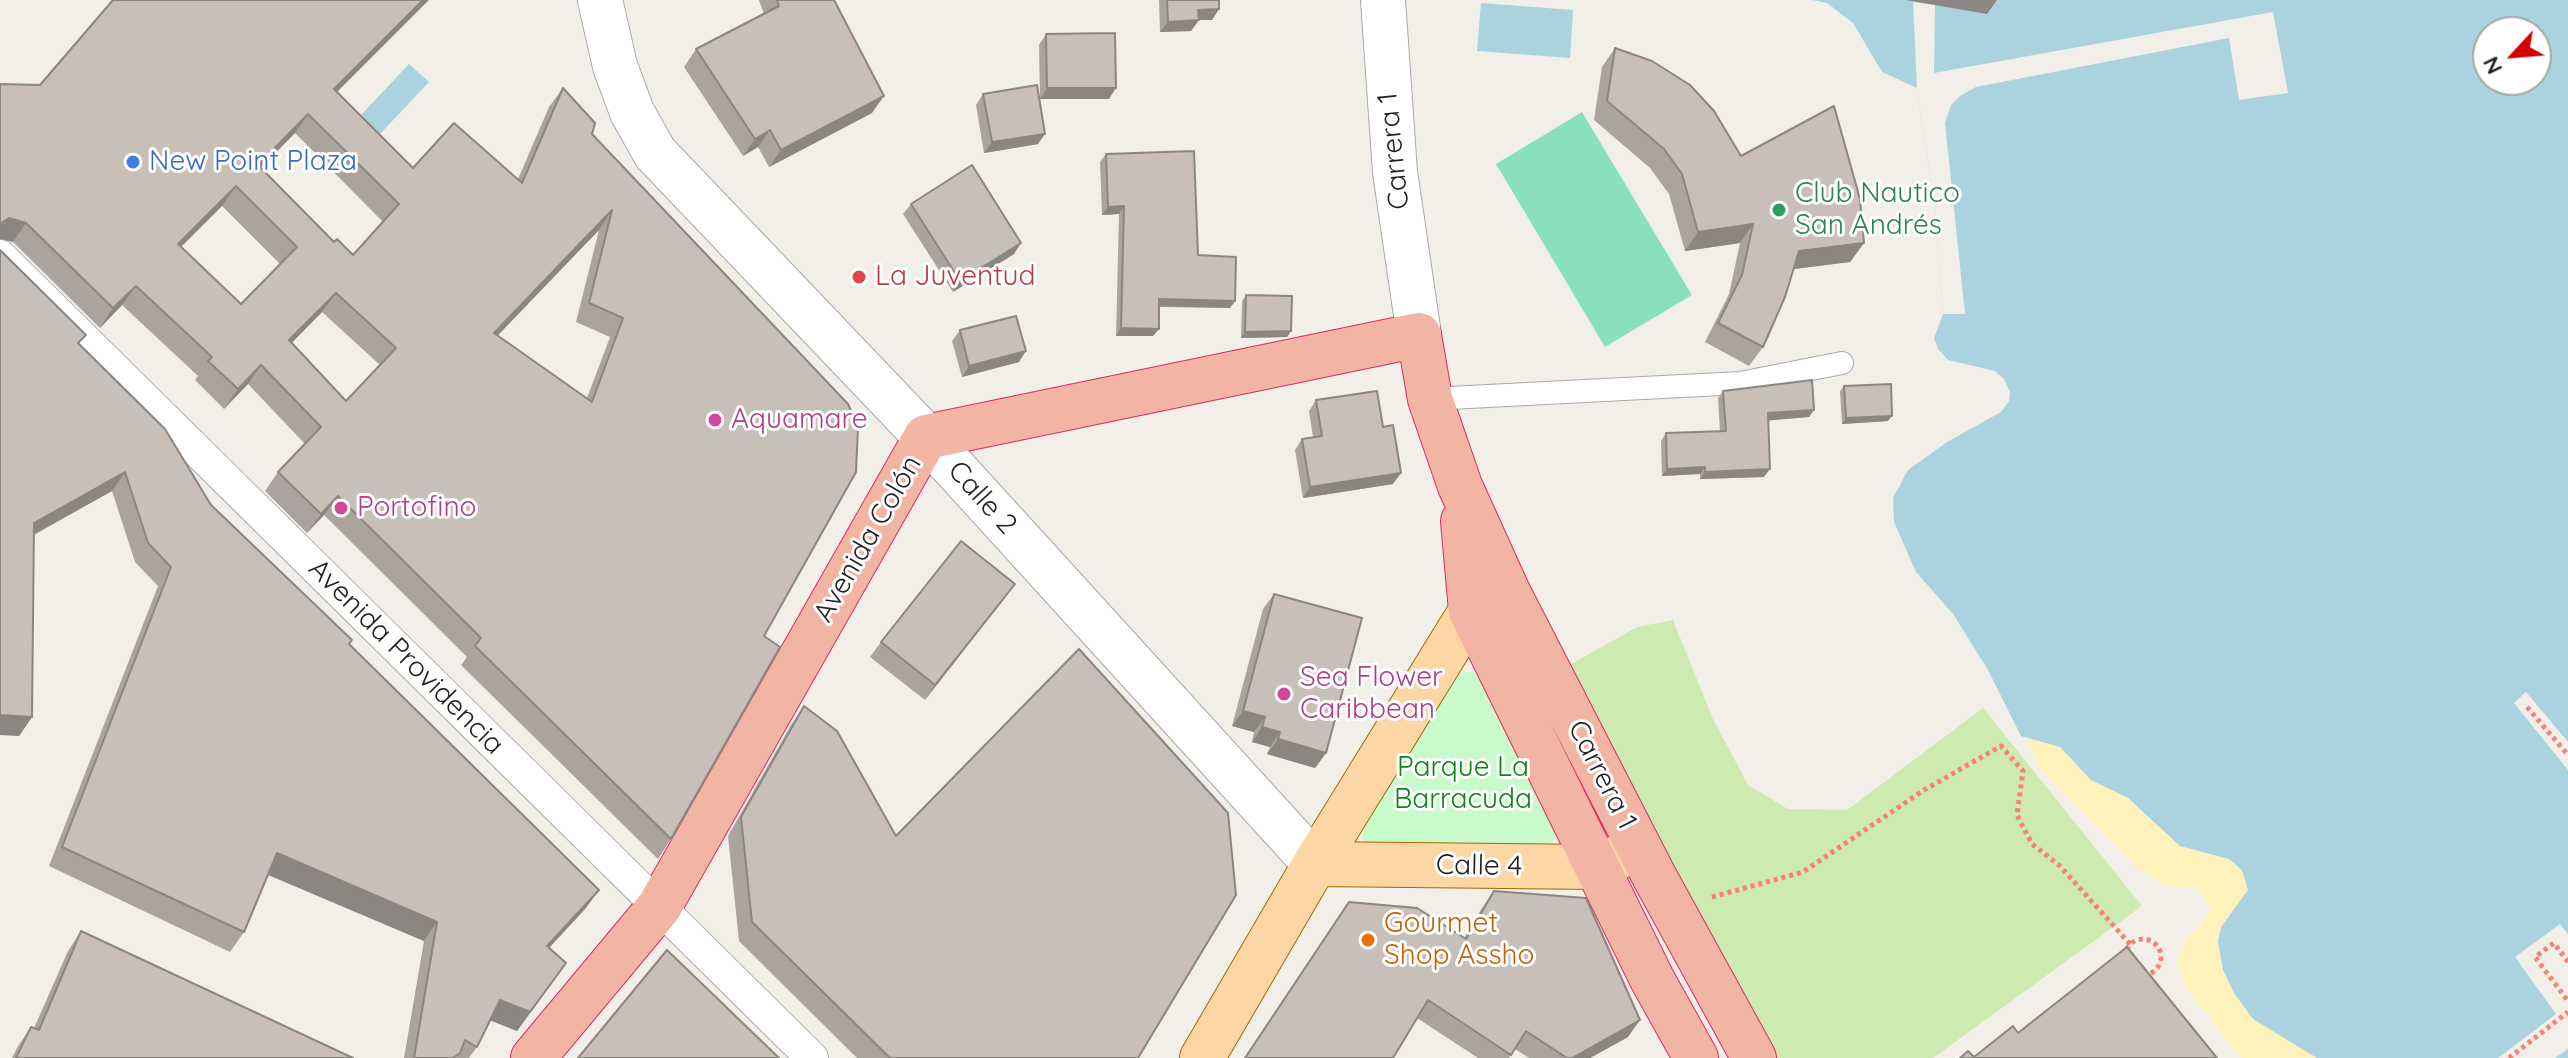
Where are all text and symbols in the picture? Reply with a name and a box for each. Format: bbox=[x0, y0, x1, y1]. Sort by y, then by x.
north arrow bbox=[2472, 16, 2552, 96]
text: N bbox=[2476, 52, 2508, 79]
street label: Carrera 1 bbox=[1371, 91, 1417, 211]
place label: New Point Plaza bbox=[149, 145, 357, 179]
marker: New Point Plaza bbox=[124, 153, 142, 171]
place label: Club Nautico San Andrés bbox=[1795, 177, 1960, 243]
marker: Club Nautico San Andrés bbox=[1770, 201, 1788, 219]
place label: La Juventud bbox=[875, 260, 1036, 294]
marker: La Juventud bbox=[850, 268, 868, 286]
place label: Aquamare bbox=[731, 403, 867, 437]
marker: Aquamare bbox=[706, 411, 724, 429]
street label: Avenida Colón bbox=[807, 450, 929, 628]
street label: Calle 2 bbox=[940, 454, 1024, 542]
place label: Portofino bbox=[357, 491, 477, 525]
marker: Portofino bbox=[332, 499, 350, 517]
street label: Avenida Providencia bbox=[301, 552, 511, 762]
place label: Sea Flower Caribbean bbox=[1300, 661, 1443, 727]
marker: Sea Flower Caribbean bbox=[1275, 685, 1293, 703]
street label: Carrera 1 bbox=[1560, 715, 1644, 835]
park label: Parque La Barracuda bbox=[1394, 751, 1532, 817]
street label: Calle 4 bbox=[1436, 848, 1522, 884]
place label: Gourmet Shop Assho bbox=[1384, 907, 1534, 973]
marker: Gourmet Shop Assho bbox=[1359, 931, 1377, 949]

